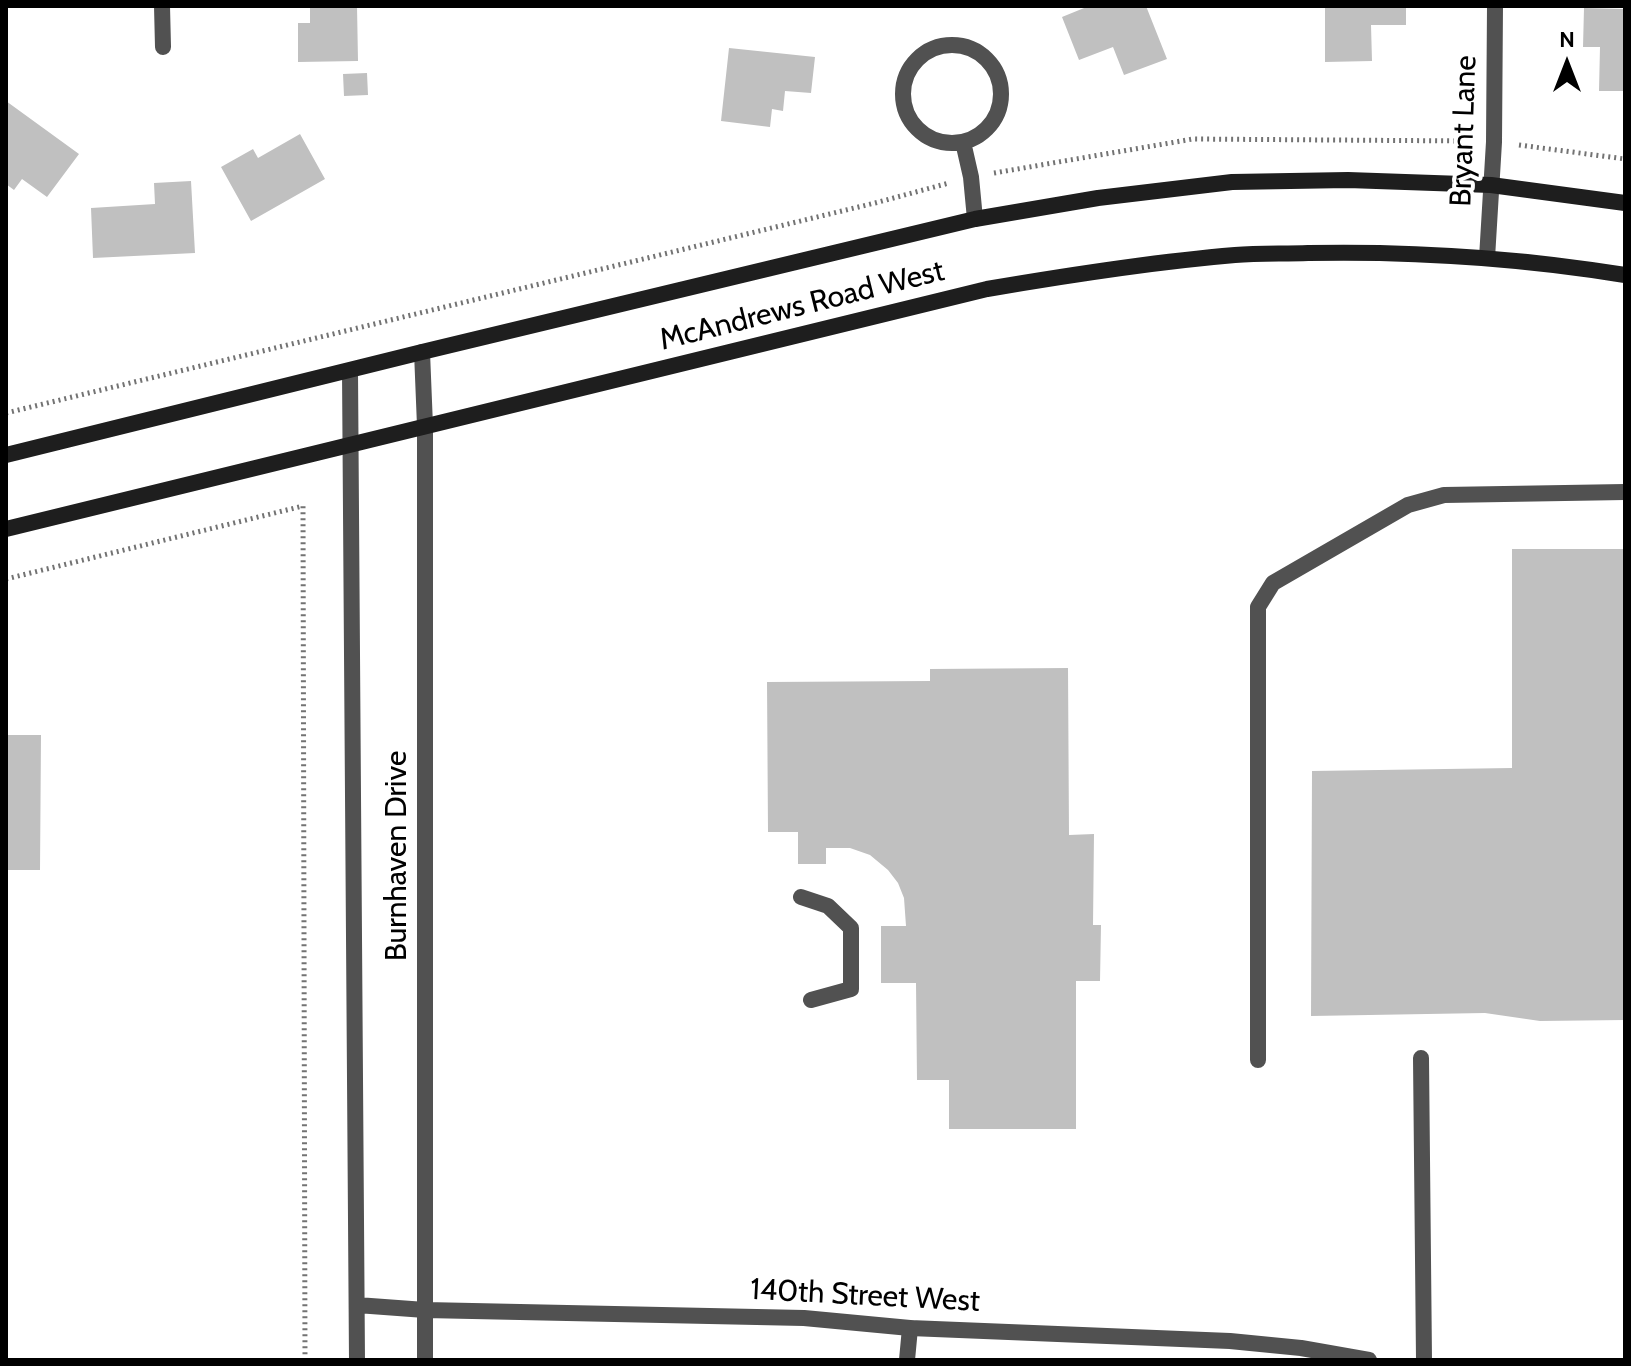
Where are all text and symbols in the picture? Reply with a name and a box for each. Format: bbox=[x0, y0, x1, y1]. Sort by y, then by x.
north arrow bbox=[1527, 24, 1607, 104]
text: N bbox=[1559, 26, 1575, 53]
street label: Bryant Lane bbox=[1443, 55, 1485, 207]
street label: McAndrews Road West bbox=[656, 253, 948, 359]
street label: Burnhaven Drive bbox=[379, 751, 415, 961]
street label: 140th Street West bbox=[749, 1272, 981, 1320]

